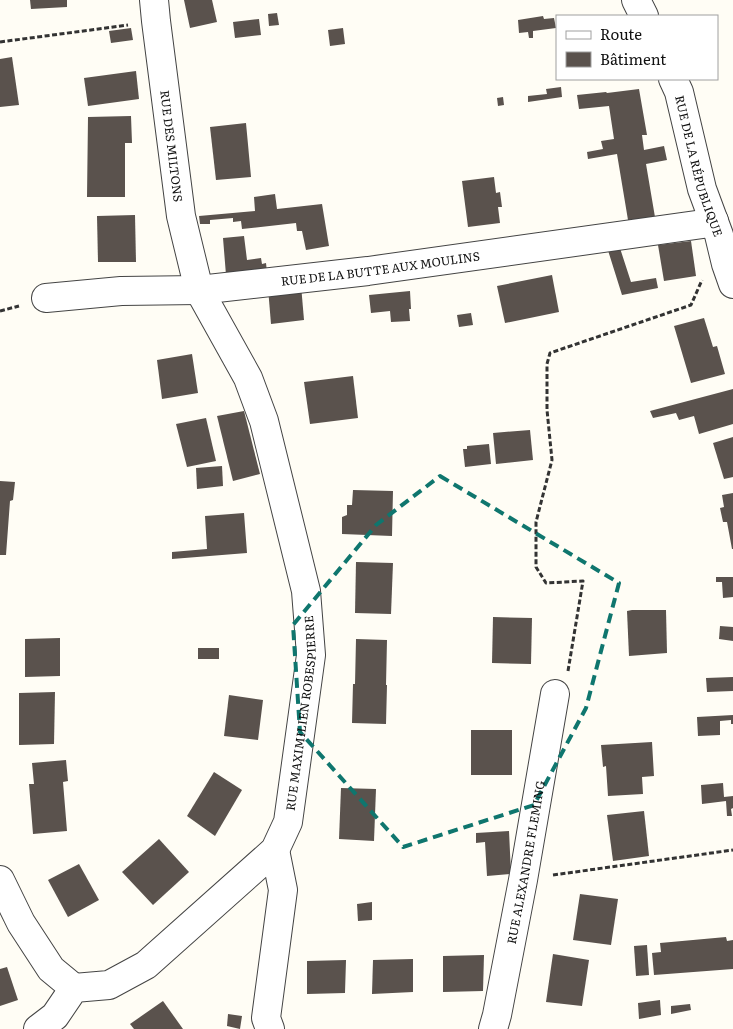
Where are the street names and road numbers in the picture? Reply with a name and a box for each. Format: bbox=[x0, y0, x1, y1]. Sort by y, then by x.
street label: RUE DES MILTONS bbox=[156, 89, 188, 203]
street label: RUE DE LA RÉPUBLIQUE bbox=[671, 93, 728, 239]
street label: RUE DE LA BUTTE AUX MOULINS bbox=[280, 246, 481, 290]
street label: RUE MAXIMILIEN ROBESPIERRE bbox=[281, 614, 320, 812]
street label: RUE ALEXANDRE FLEMING bbox=[502, 779, 549, 945]

